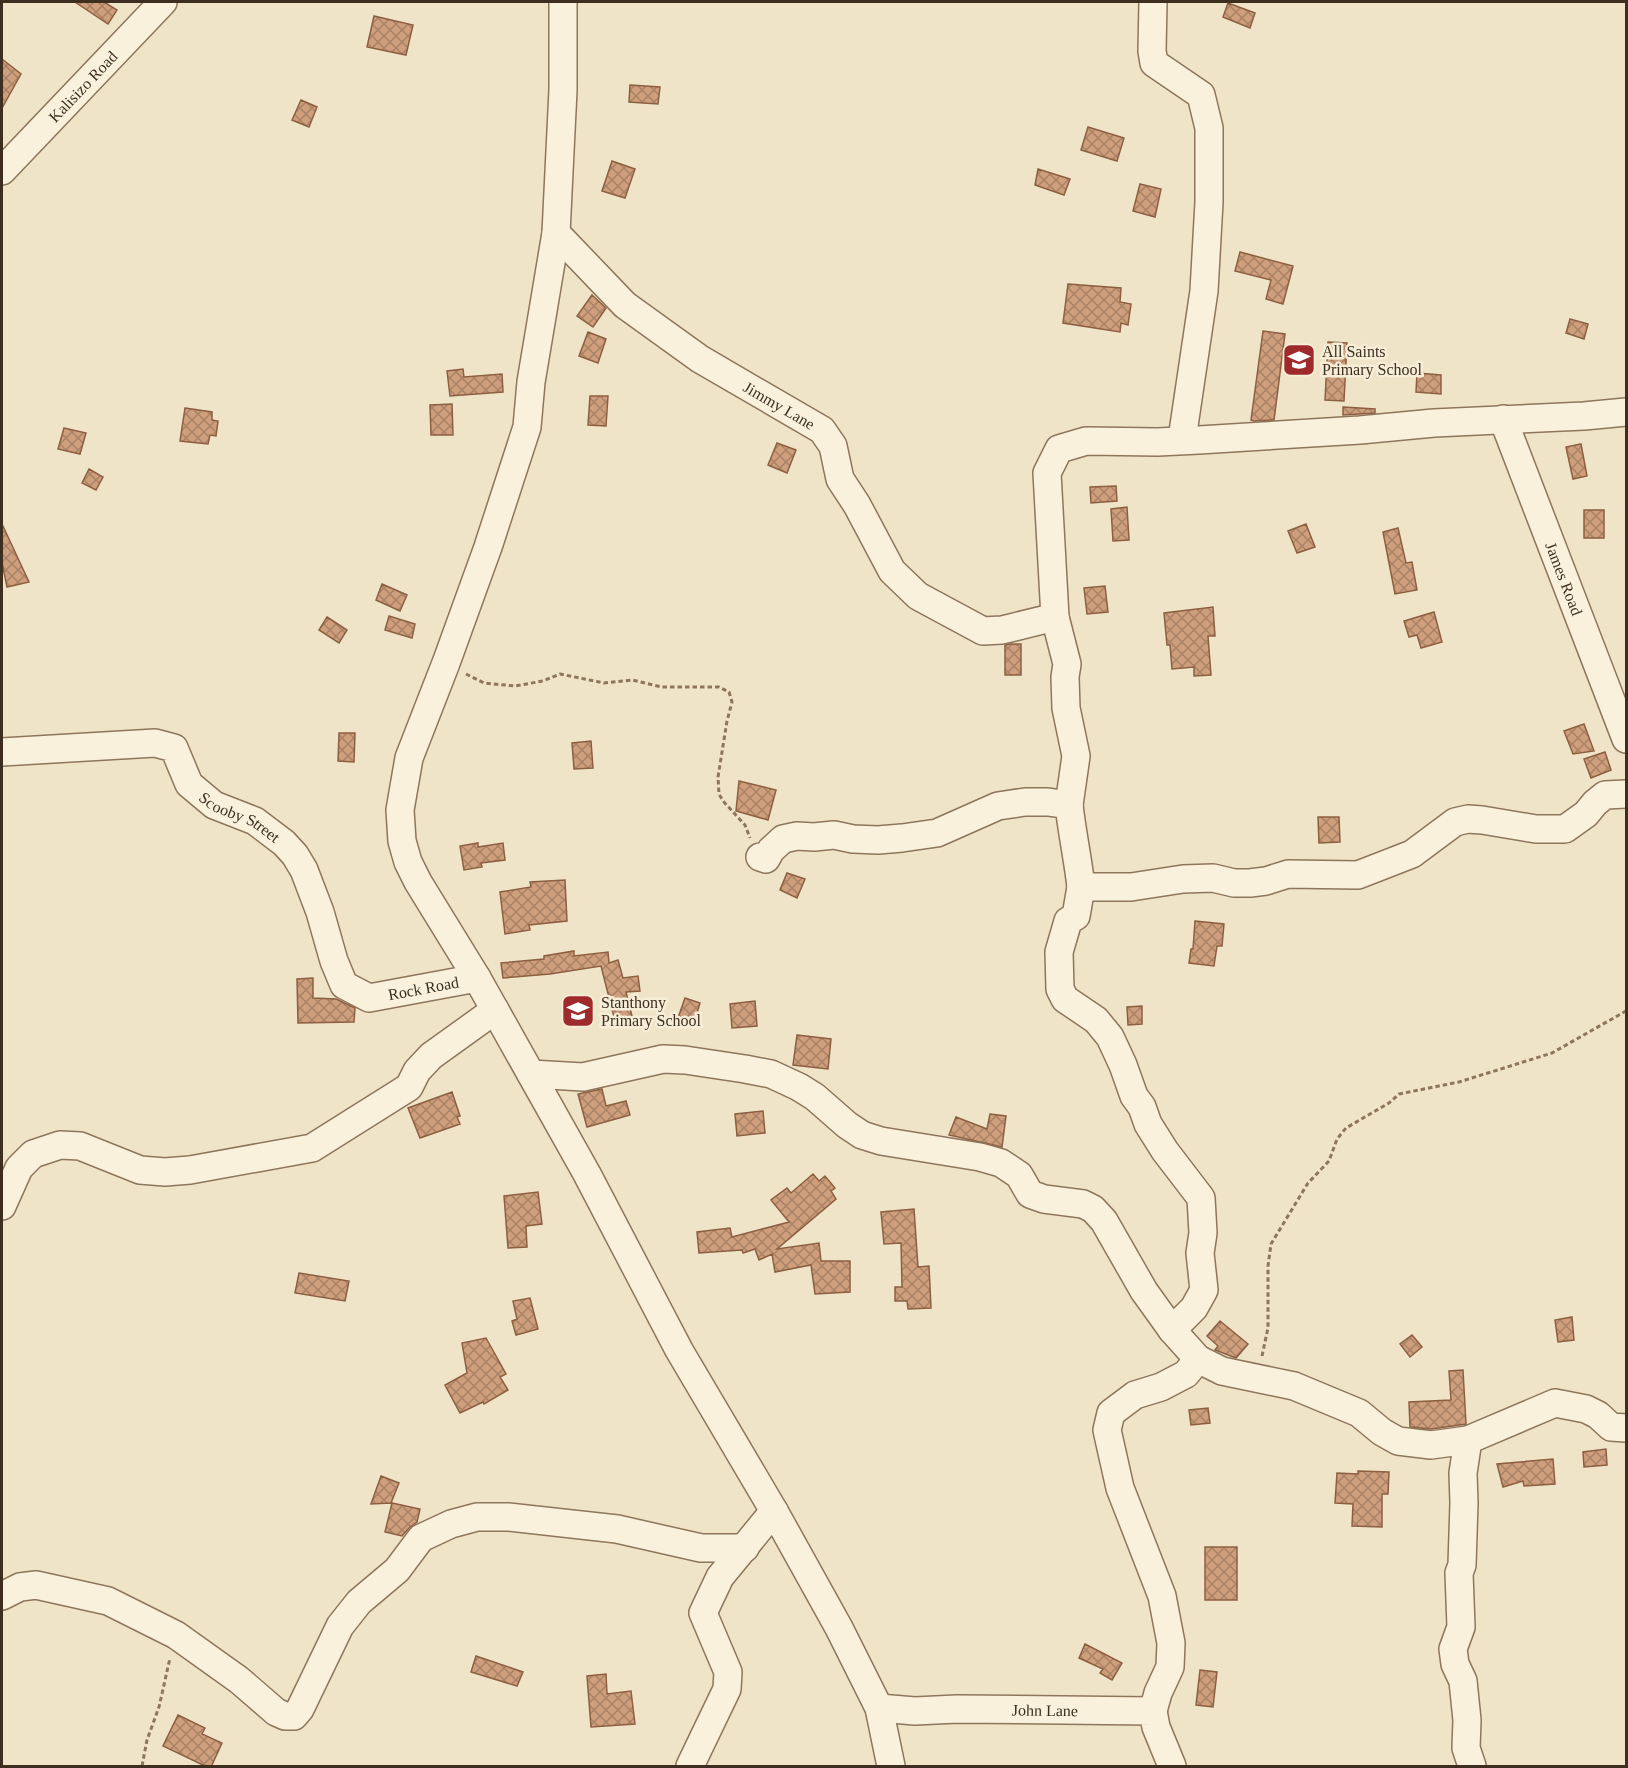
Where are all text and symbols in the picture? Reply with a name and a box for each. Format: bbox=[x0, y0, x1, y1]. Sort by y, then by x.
street label: Kalisizo Road bbox=[45, 48, 121, 125]
school or university icon: All Saints Primary School bbox=[1281, 342, 1317, 378]
place label: All Saints Primary School bbox=[1322, 343, 1423, 379]
street label: Jimmy Lane bbox=[740, 378, 818, 433]
street label: James Road bbox=[1542, 540, 1586, 618]
street label: Scooby Street bbox=[196, 788, 283, 846]
street label: Rock Road bbox=[387, 974, 460, 1003]
school or university icon: Stanthony Primary School bbox=[560, 993, 596, 1029]
place label: Stanthony Primary School bbox=[601, 994, 702, 1030]
street label: John Lane bbox=[1012, 1702, 1078, 1719]

